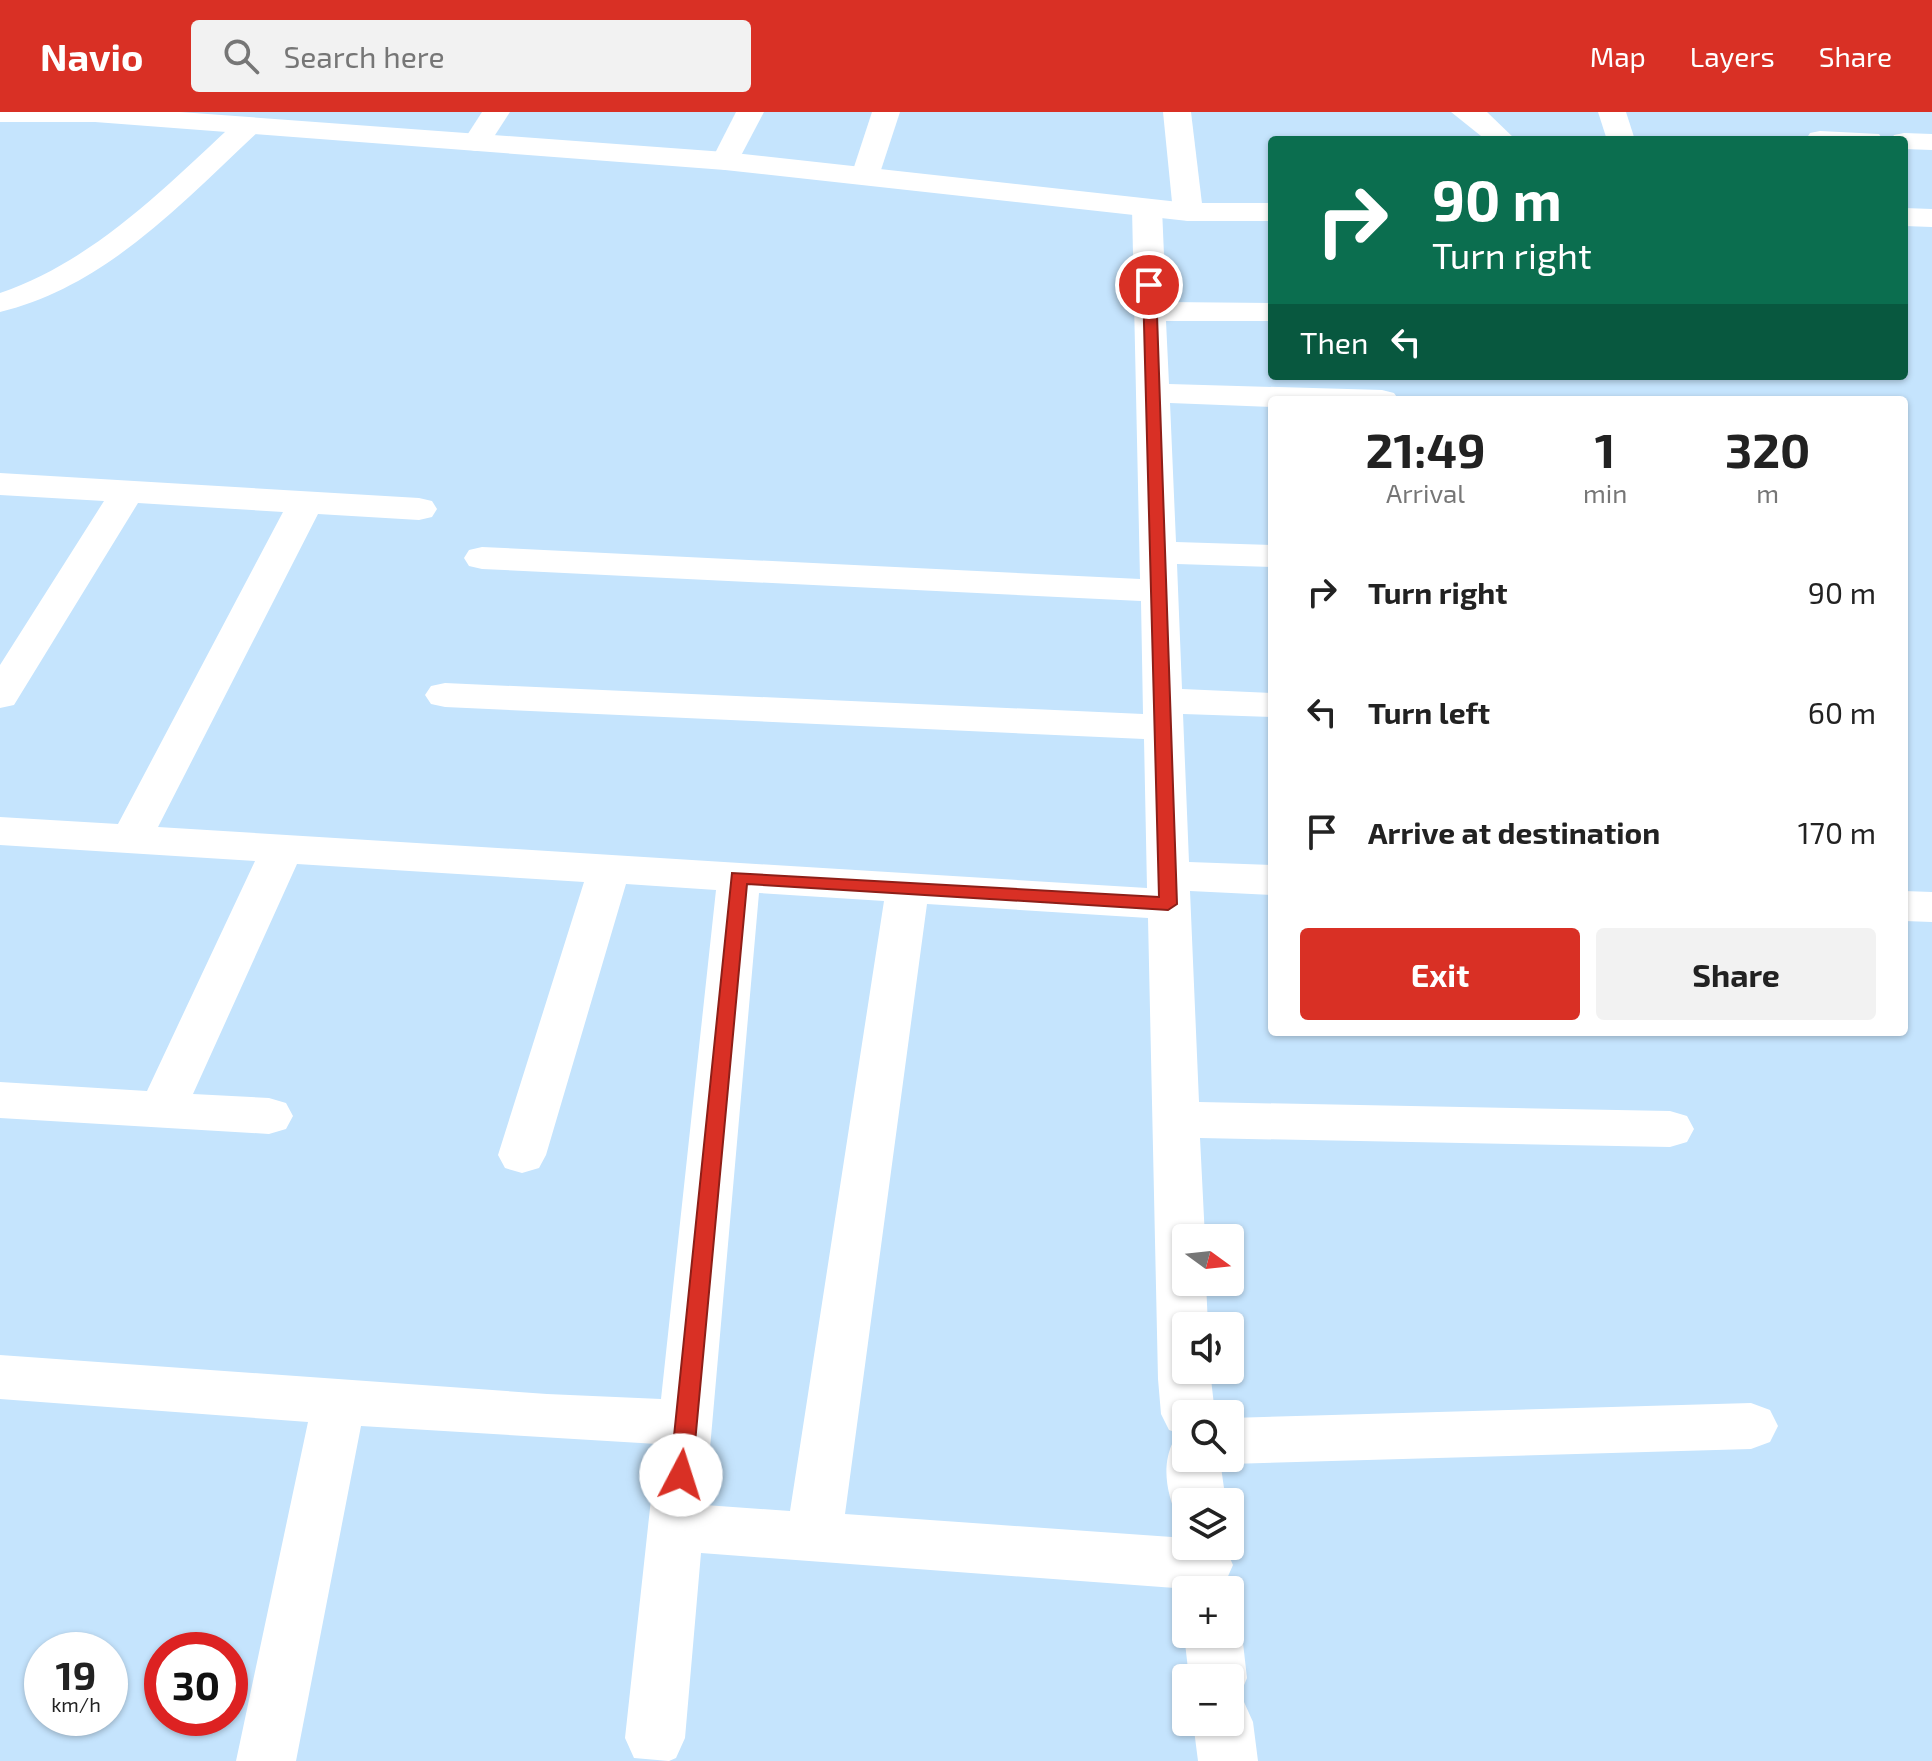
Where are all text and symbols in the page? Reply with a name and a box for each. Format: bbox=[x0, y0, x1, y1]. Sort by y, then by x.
search box bbox=[191, 20, 751, 92]
text: Navio bbox=[40, 33, 143, 79]
icon: search bbox=[219, 34, 263, 78]
text: Search here bbox=[283, 38, 445, 74]
text: Map bbox=[1590, 39, 1646, 73]
text: Layers bbox=[1690, 39, 1775, 73]
text: Share bbox=[1819, 39, 1892, 73]
text: 90 m bbox=[1432, 165, 1562, 232]
icon: right bbox=[1300, 168, 1404, 272]
text: Turn right bbox=[1432, 233, 1592, 276]
pin bbox=[1115, 251, 1183, 319]
icon: arrive bbox=[1127, 263, 1171, 307]
icon: left bbox=[1384, 320, 1428, 364]
text: Then bbox=[1300, 324, 1368, 360]
text: 21:49 bbox=[1366, 420, 1485, 478]
text: 1 bbox=[1595, 420, 1616, 478]
text: 320 bbox=[1725, 420, 1810, 478]
text: Arrival bbox=[1386, 477, 1465, 508]
text: min bbox=[1583, 477, 1627, 508]
text: m bbox=[1756, 477, 1779, 508]
icon: right bbox=[1300, 570, 1344, 614]
text: Turn right bbox=[1368, 574, 1508, 610]
text: 90 m bbox=[1808, 574, 1876, 610]
icon: left bbox=[1300, 690, 1344, 734]
text: Turn left bbox=[1368, 694, 1490, 730]
text: 60 m bbox=[1808, 694, 1876, 730]
icon: arrive bbox=[1300, 810, 1344, 854]
text: Arrive at destination bbox=[1368, 814, 1660, 850]
text: 170 m bbox=[1798, 814, 1876, 850]
button: Exit bbox=[1300, 928, 1580, 1020]
button: Share bbox=[1596, 928, 1876, 1020]
north arrow bbox=[1172, 1224, 1244, 1296]
map controls bbox=[1172, 1224, 1244, 1736]
button: sound bbox=[1172, 1312, 1244, 1384]
button: search bbox=[1172, 1400, 1244, 1472]
position arrow bbox=[639, 1433, 723, 1517]
button: layers bbox=[1172, 1488, 1244, 1560]
button: + bbox=[1172, 1576, 1244, 1648]
speed limit sign: 30 bbox=[144, 1632, 248, 1736]
text: 19 bbox=[56, 1650, 96, 1698]
button: − bbox=[1172, 1664, 1244, 1736]
text: km/h bbox=[51, 1692, 101, 1716]

